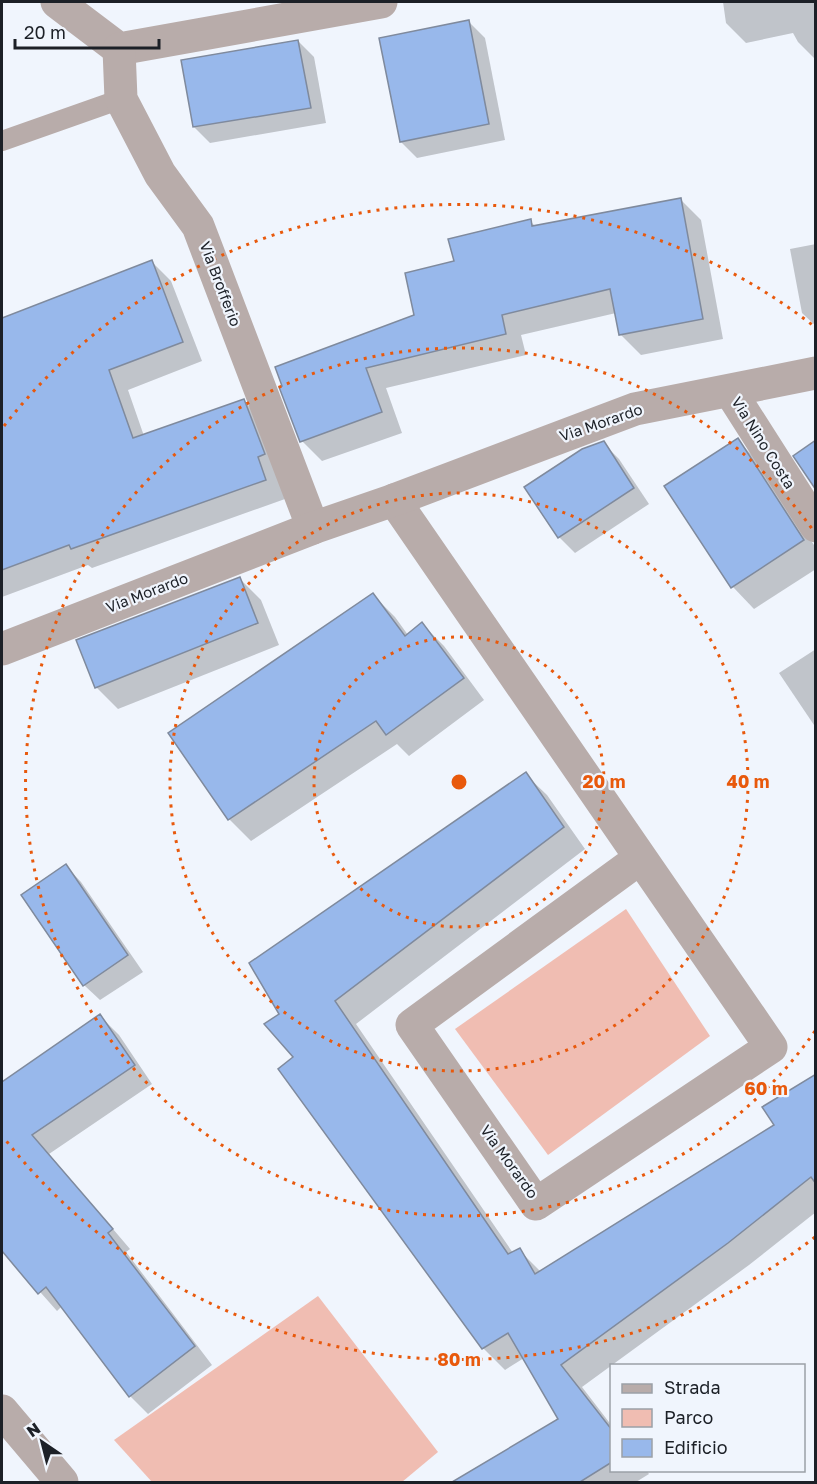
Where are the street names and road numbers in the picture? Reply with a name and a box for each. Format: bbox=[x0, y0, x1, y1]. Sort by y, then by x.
street label: Via Brofferio bbox=[197, 239, 245, 329]
street label: Via Nino Costa bbox=[728, 393, 799, 492]
street label: Via Morardo bbox=[557, 399, 644, 445]
street label: Via Morardo bbox=[103, 568, 190, 616]
street label: Via Morardo bbox=[477, 1121, 542, 1202]

